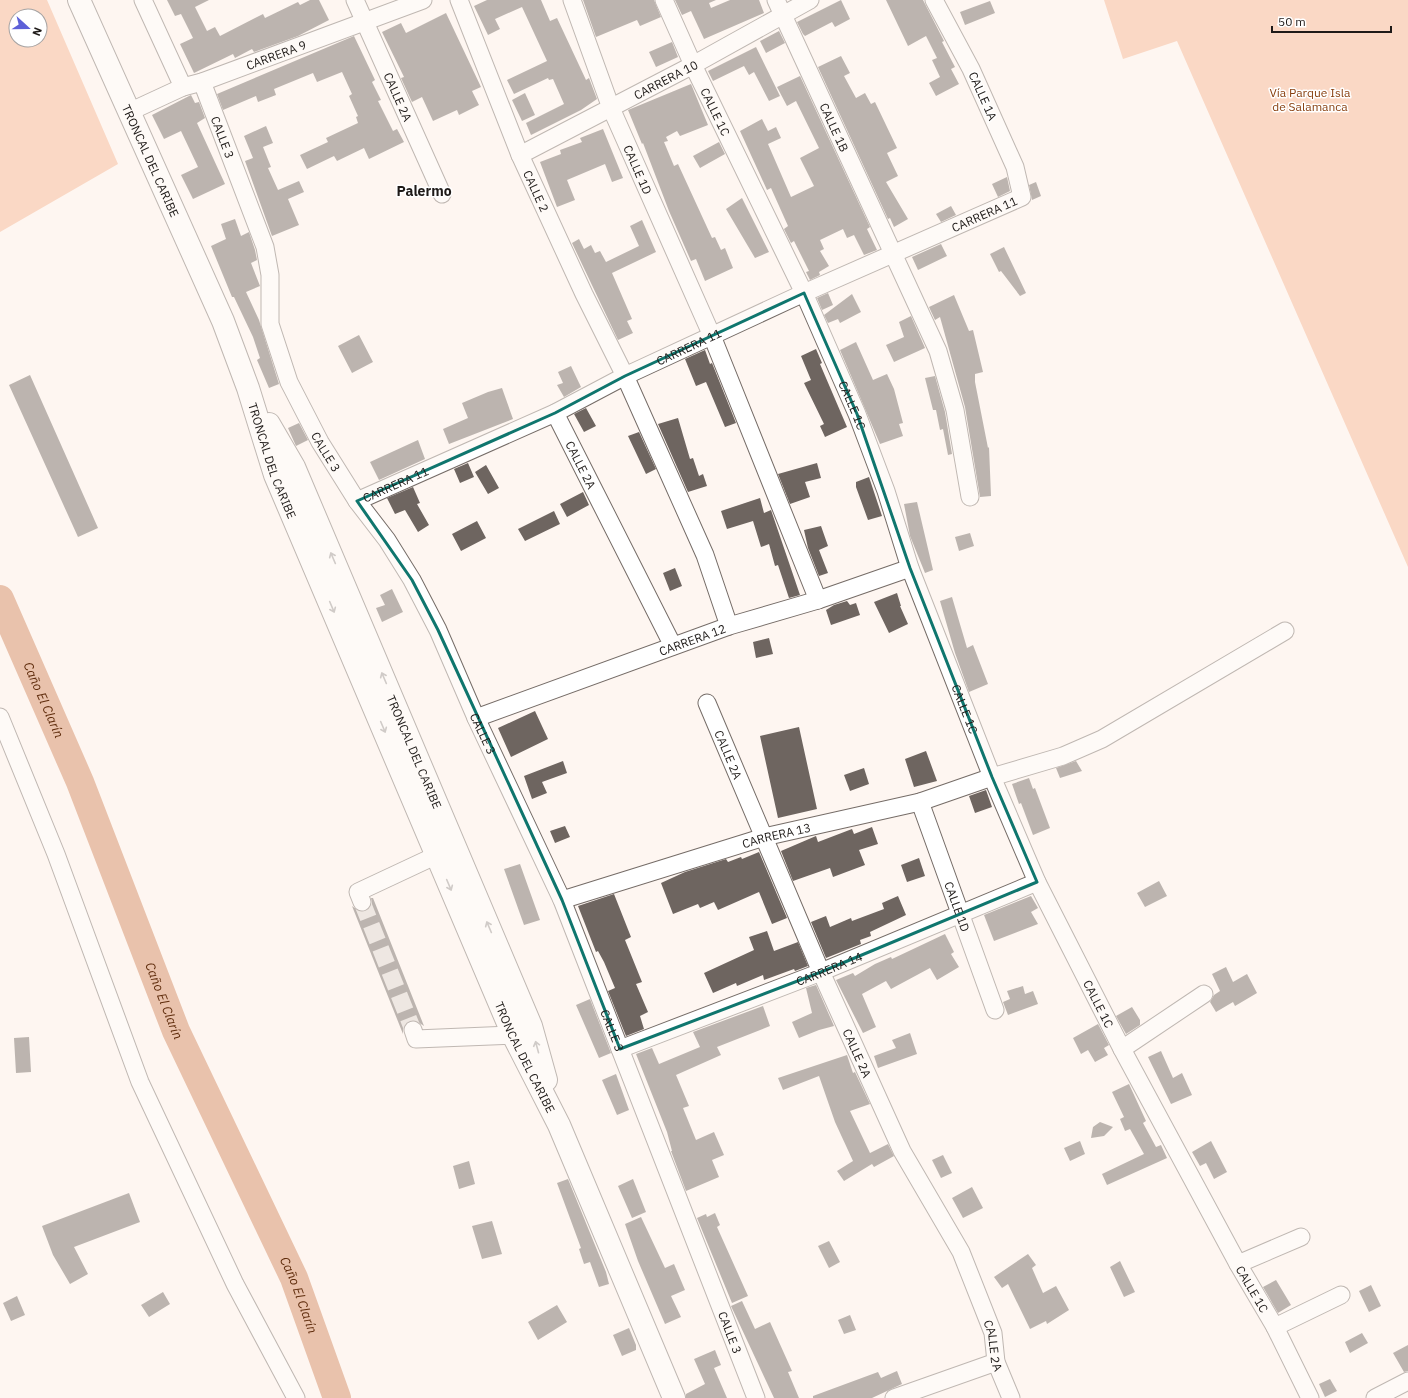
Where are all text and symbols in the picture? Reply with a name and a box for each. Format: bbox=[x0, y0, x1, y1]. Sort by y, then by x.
north arrow bbox=[8, 8, 48, 48]
scale bar bbox=[1272, 8, 1391, 34]
text: 50 m bbox=[1278, 14, 1306, 29]
text: N bbox=[29, 25, 45, 38]
street label: CARRERA 9 bbox=[244, 37, 308, 73]
street label: CARRERA 10 bbox=[631, 56, 700, 102]
street label: CALLE 1A bbox=[966, 69, 1001, 123]
street label: CALLE 2A bbox=[381, 70, 416, 124]
street label: CALLE 1C bbox=[698, 85, 734, 139]
park label: Vía Parque Isla de Salamanca bbox=[1270, 85, 1351, 114]
street label: CALLE 1B bbox=[817, 100, 852, 154]
street label: TRONCAL DEL CARIBE bbox=[119, 102, 183, 219]
street label: CALLE 3 bbox=[208, 114, 238, 160]
street label: CALLE 1D bbox=[621, 142, 656, 196]
street label: CALLE 2 bbox=[520, 168, 553, 214]
district label: Palermo bbox=[396, 182, 452, 200]
street label: CARRERA 11 bbox=[949, 193, 1019, 235]
street label: CARRERA 11 bbox=[654, 325, 724, 368]
street label: CALLE 1C bbox=[836, 378, 870, 432]
street label: TRONCAL DEL CARIBE bbox=[246, 401, 300, 521]
street label: CALLE 3 bbox=[308, 429, 344, 474]
street label: CALLE 2A bbox=[563, 438, 600, 492]
street label: CARRERA 11 bbox=[360, 463, 430, 505]
one-way arrow bbox=[328, 553, 336, 565]
one-way arrow bbox=[329, 601, 336, 613]
street label: CARRERA 12 bbox=[657, 620, 728, 658]
water label: Caño El Clarín bbox=[20, 659, 68, 740]
one-way arrow bbox=[379, 673, 387, 685]
street label: CALLE 1C bbox=[949, 682, 982, 736]
street label: TRONCAL DEL CARIBE bbox=[384, 693, 445, 811]
street label: CALLE 3 bbox=[467, 710, 500, 757]
one-way arrow bbox=[379, 720, 387, 732]
street label: CALLE 2A bbox=[712, 728, 746, 782]
street label: CARRERA 13 bbox=[740, 819, 812, 851]
one-way arrow bbox=[446, 879, 454, 891]
street label: CALLE 1D bbox=[942, 879, 974, 934]
one-way arrow bbox=[485, 921, 492, 933]
street label: CARRERA 14 bbox=[794, 948, 864, 988]
water label: Caño El Clarín bbox=[142, 960, 187, 1042]
street label: CALLE 1C bbox=[1080, 977, 1118, 1031]
street label: TRONCAL DEL CARIBE bbox=[492, 999, 559, 1115]
street label: CALLE 3 bbox=[598, 1007, 628, 1054]
street label: CALLE 2A bbox=[840, 1026, 875, 1080]
one-way arrow bbox=[533, 1041, 540, 1054]
water label: Caño El Clarín bbox=[276, 1254, 322, 1336]
street label: CALLE 1C bbox=[1233, 1263, 1272, 1315]
street label: CALLE 3 bbox=[715, 1309, 745, 1356]
street label: CALLE 2A bbox=[981, 1318, 1007, 1374]

